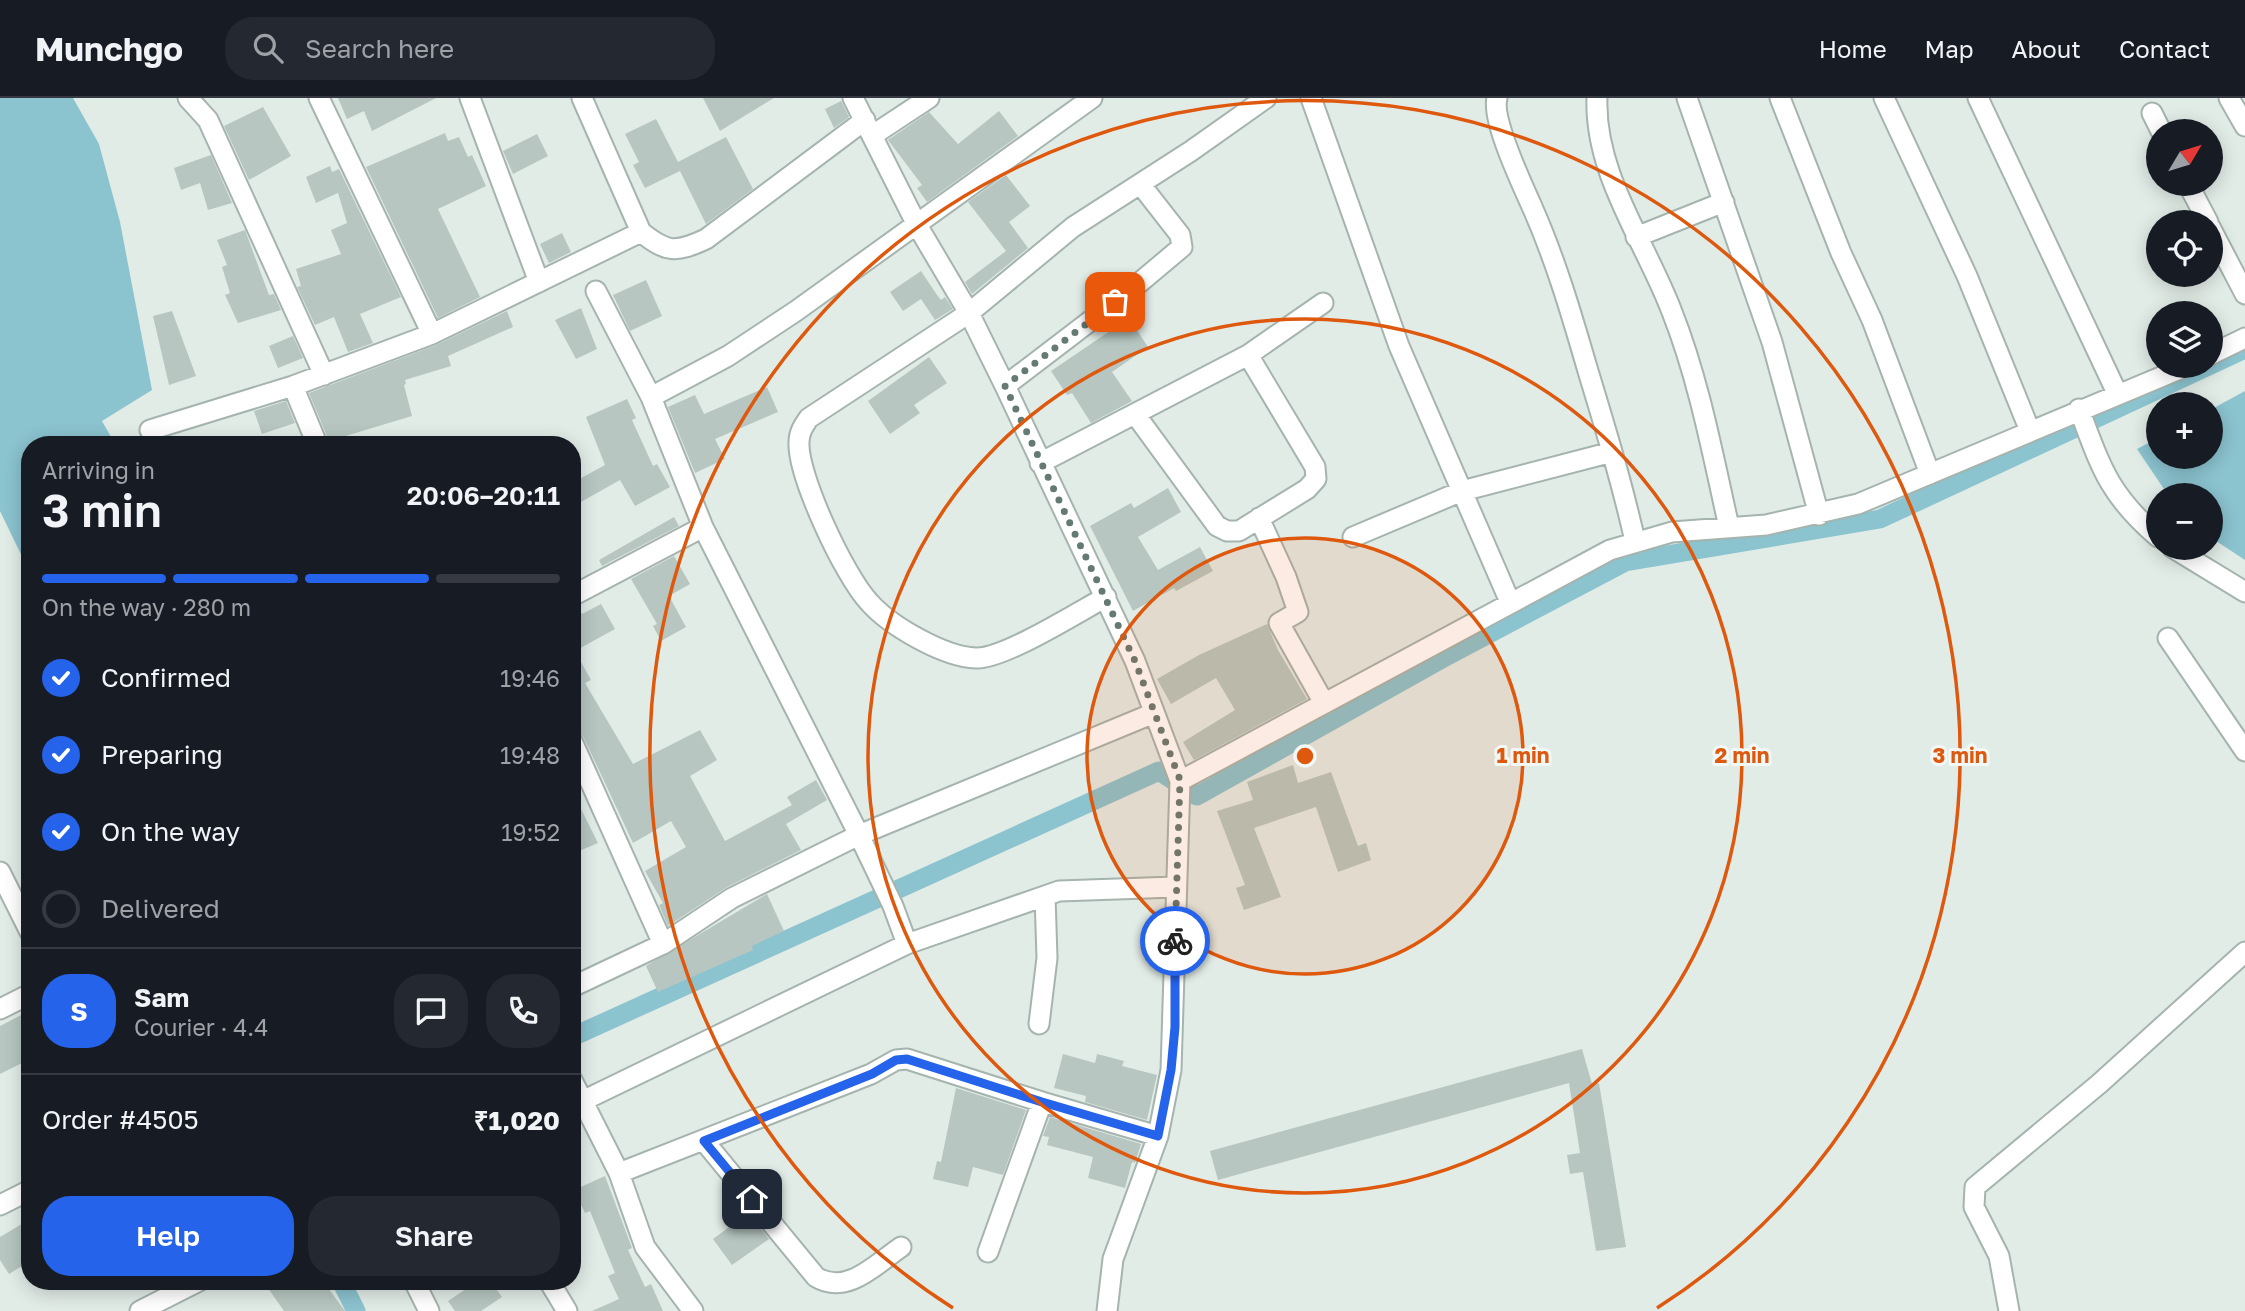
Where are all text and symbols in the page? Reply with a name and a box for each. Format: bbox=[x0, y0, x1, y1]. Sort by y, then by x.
search box bbox=[225, 17, 715, 80]
text: Munchgo bbox=[35, 29, 183, 68]
icon: search bbox=[249, 29, 287, 67]
text: Search here bbox=[305, 33, 454, 64]
text: Home bbox=[1819, 34, 1887, 63]
text: Map bbox=[1925, 34, 1974, 63]
text: About bbox=[2012, 34, 2081, 63]
text: Contact bbox=[2119, 34, 2210, 63]
north arrow bbox=[2146, 119, 2222, 196]
map controls bbox=[2146, 119, 2223, 560]
button: locate bbox=[2146, 210, 2223, 287]
pin bbox=[1085, 272, 1145, 332]
icon: bag bbox=[1096, 283, 1134, 321]
button: layers bbox=[2146, 301, 2223, 378]
button: + bbox=[2146, 392, 2223, 469]
text: Arriving in bbox=[42, 456, 155, 484]
text: 20:06–20:11 bbox=[407, 480, 560, 511]
text: 3 min bbox=[42, 482, 162, 537]
button: − bbox=[2146, 483, 2223, 560]
text: On the way · 280 m bbox=[42, 593, 251, 621]
icon: check bbox=[42, 659, 80, 697]
text: Confirmed bbox=[101, 662, 231, 693]
text: 19:46 bbox=[500, 664, 560, 692]
icon: check bbox=[42, 736, 80, 774]
text: Preparing bbox=[101, 739, 223, 770]
text: 19:48 bbox=[500, 741, 560, 769]
text: 1 min bbox=[1497, 742, 1549, 768]
text: 2 min bbox=[1715, 742, 1769, 768]
text: 3 min bbox=[1933, 742, 1987, 768]
centre of rings bbox=[1293, 744, 1317, 768]
icon: check bbox=[42, 813, 80, 851]
text: On the way bbox=[101, 816, 240, 847]
text: 19:52 bbox=[501, 818, 560, 846]
text: Delivered bbox=[101, 893, 220, 924]
courier bbox=[1140, 906, 1210, 976]
icon: bike bbox=[1156, 922, 1194, 960]
button: chat bbox=[394, 974, 468, 1048]
button: phone bbox=[486, 974, 560, 1048]
text: Sam bbox=[134, 982, 189, 1013]
text: S bbox=[70, 996, 88, 1027]
text: Courier · 4.4 bbox=[134, 1013, 268, 1041]
text: Order #4505 bbox=[42, 1104, 199, 1135]
text: ₹1,020 bbox=[474, 1105, 560, 1136]
pin bbox=[722, 1169, 782, 1229]
icon: home bbox=[733, 1180, 771, 1218]
button: Help bbox=[42, 1196, 294, 1276]
button: Share bbox=[308, 1196, 560, 1276]

